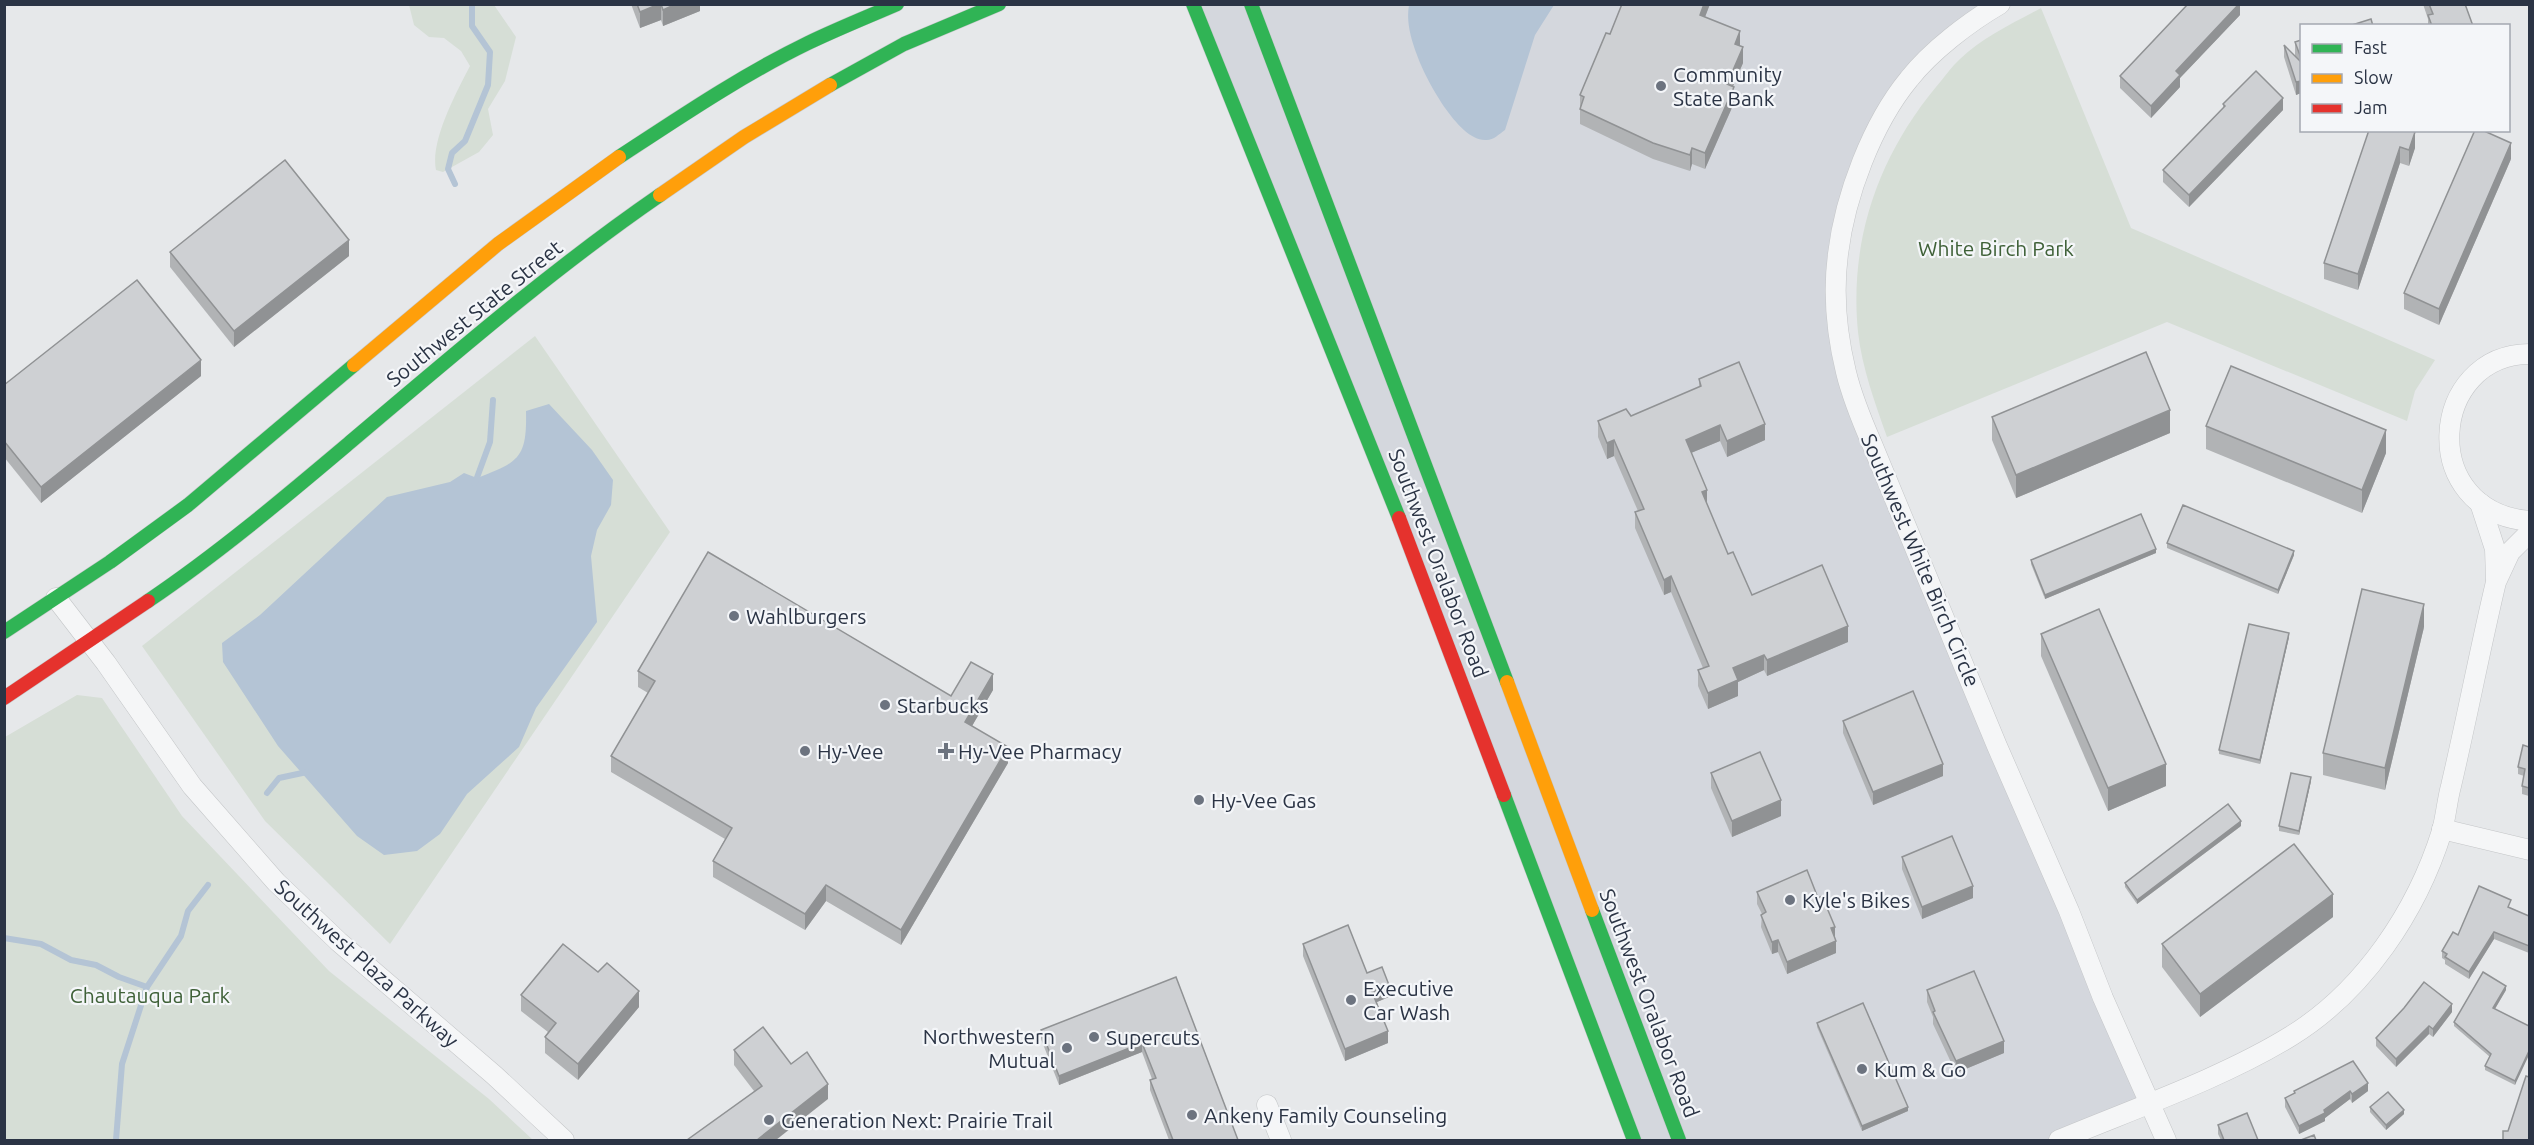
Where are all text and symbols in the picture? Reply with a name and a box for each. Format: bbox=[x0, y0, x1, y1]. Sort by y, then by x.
legend bbox=[2300, 24, 2510, 132]
text: Fast bbox=[2354, 37, 2387, 57]
place label: Community State Bank bbox=[1673, 62, 1782, 110]
text: Slow bbox=[2354, 67, 2393, 87]
marker: Community State Bank bbox=[1654, 79, 1668, 93]
text: Jam bbox=[2354, 97, 2388, 117]
street label: Southwest State Street bbox=[381, 235, 567, 391]
park label: White Birch Park bbox=[1918, 236, 2074, 260]
street label: Southwest White Birch Circle bbox=[1857, 430, 1985, 690]
street label: Southwest Oralabor Road bbox=[1384, 445, 1494, 681]
place label: Wahlburgers bbox=[746, 604, 866, 628]
marker: Wahlburgers bbox=[727, 609, 741, 623]
place label: Starbucks bbox=[897, 693, 989, 717]
marker: Starbucks bbox=[878, 698, 892, 712]
place label: Hy-Vee bbox=[817, 739, 884, 763]
place label: Hy-Vee Pharmacy bbox=[958, 739, 1122, 763]
marker: Hy-Vee bbox=[798, 744, 812, 758]
marker: Hy-Vee Pharmacy bbox=[939, 744, 953, 758]
place label: Hy-Vee Gas bbox=[1211, 788, 1316, 812]
marker: Hy-Vee Gas bbox=[1192, 793, 1206, 807]
street label: Southwest Plaza Parkway bbox=[270, 874, 464, 1052]
street label: Southwest Oralabor Road bbox=[1595, 885, 1705, 1121]
place label: Kyle's Bikes bbox=[1802, 888, 1910, 912]
marker: Kyle's Bikes bbox=[1783, 893, 1797, 907]
place label: Executive Car Wash bbox=[1363, 976, 1454, 1024]
park label: Chautauqua Park bbox=[70, 983, 231, 1007]
marker: Executive Car Wash bbox=[1344, 993, 1358, 1007]
place label: Northwestern Mutual bbox=[923, 1024, 1055, 1072]
place label: Supercuts bbox=[1106, 1025, 1200, 1049]
marker: Supercuts bbox=[1087, 1030, 1101, 1044]
marker: Northwestern Mutual bbox=[1060, 1041, 1074, 1055]
place label: Kum & Go bbox=[1874, 1057, 1966, 1081]
marker: Kum & Go bbox=[1855, 1062, 1869, 1076]
place label: Ankeny Family Counseling bbox=[1204, 1103, 1447, 1127]
place label: Generation Next: Prairie Trail bbox=[781, 1108, 1053, 1132]
marker: Ankeny Family Counseling bbox=[1185, 1108, 1199, 1122]
marker: Generation Next: Prairie Trail bbox=[762, 1113, 776, 1127]

